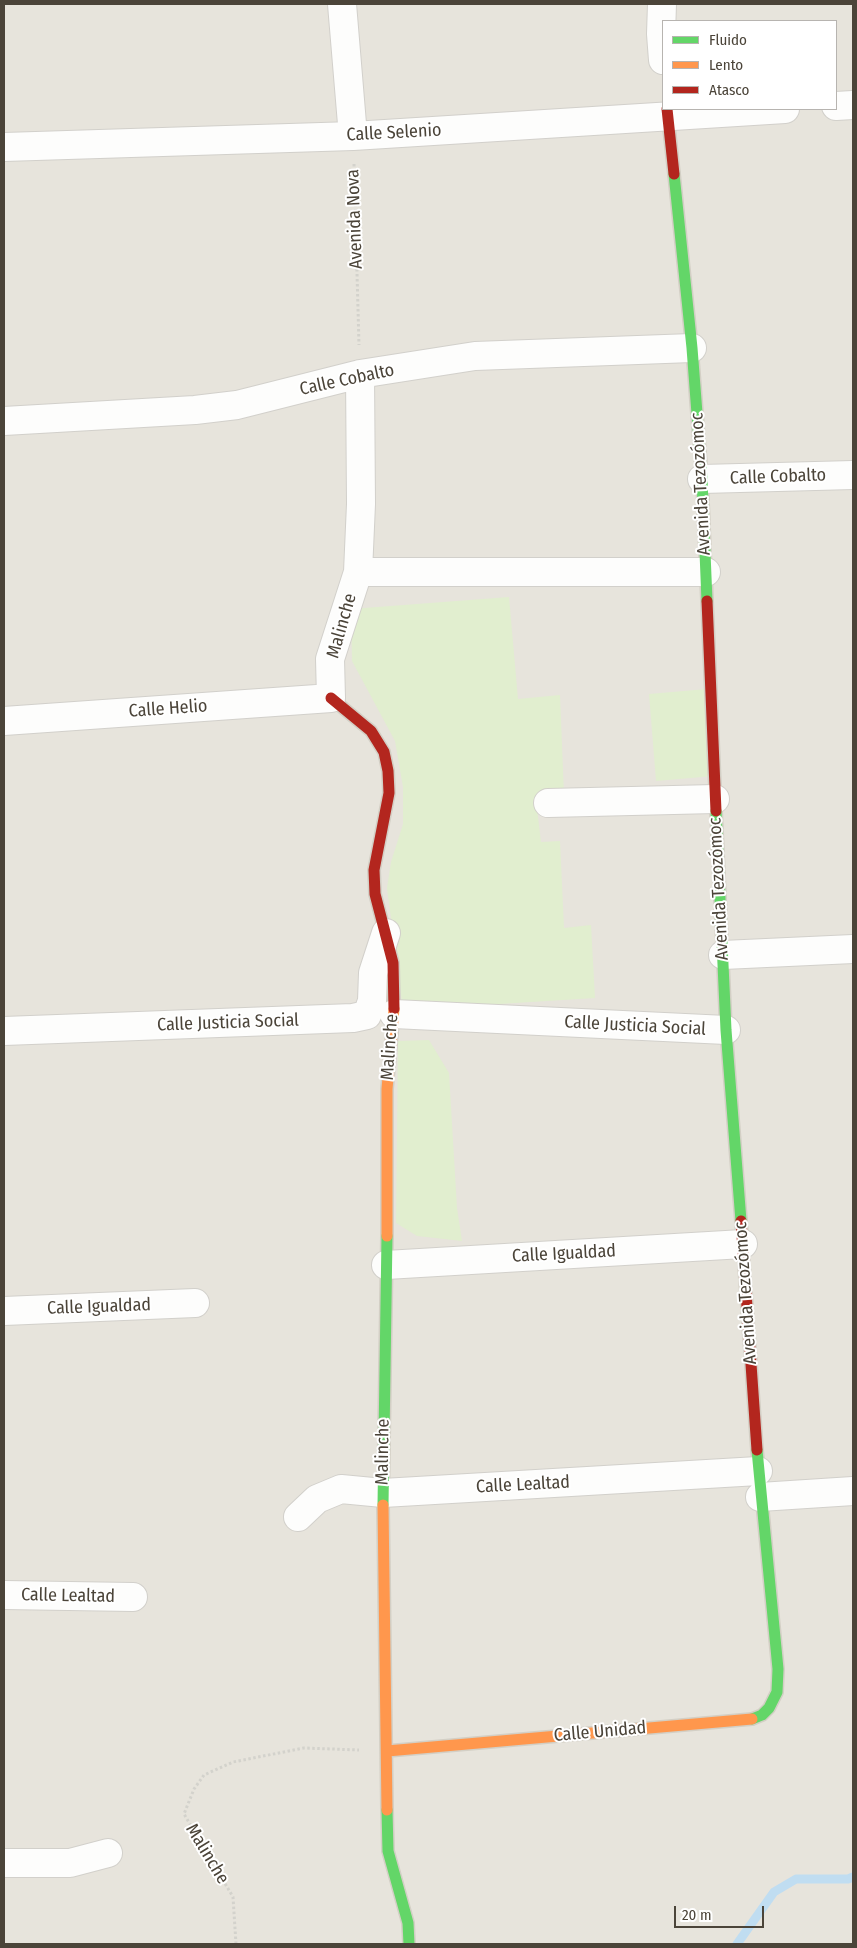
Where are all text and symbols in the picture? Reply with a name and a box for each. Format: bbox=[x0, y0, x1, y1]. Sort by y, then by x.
legend bbox=[662, 20, 837, 110]
text: Fluido bbox=[709, 31, 747, 49]
text: Lento bbox=[709, 56, 743, 74]
text: Atasco bbox=[709, 81, 749, 99]
street label: Calle Selenio bbox=[346, 120, 442, 146]
street label: Avenida Nova bbox=[342, 169, 368, 269]
street label: Calle Cobalto bbox=[298, 359, 396, 401]
street label: Avenida Tezozómoc bbox=[686, 412, 716, 556]
street label: Calle Cobalto bbox=[730, 465, 826, 489]
street label: Malinche bbox=[322, 591, 362, 661]
street label: Calle Helio bbox=[128, 695, 208, 723]
street label: Avenida Tezozómoc bbox=[704, 817, 734, 961]
street label: Calle Justicia Social bbox=[157, 1010, 299, 1036]
street label: Calle Justicia Social bbox=[564, 1012, 706, 1040]
street label: Malinche bbox=[377, 1013, 403, 1081]
street label: Avenida Tezozómoc bbox=[730, 1221, 762, 1365]
street label: Calle Igualdad bbox=[512, 1240, 616, 1268]
street label: Calle Igualdad bbox=[47, 1294, 151, 1320]
street label: Malinche bbox=[372, 1419, 394, 1485]
street label: Calle Lealtad bbox=[475, 1472, 571, 1498]
street label: Calle Lealtad bbox=[21, 1584, 115, 1608]
street label: Calle Unidad bbox=[553, 1717, 647, 1747]
street label: Malinche bbox=[181, 1820, 233, 1888]
scale bar bbox=[677, 1896, 767, 1928]
text: 20 m bbox=[682, 1906, 712, 1924]

